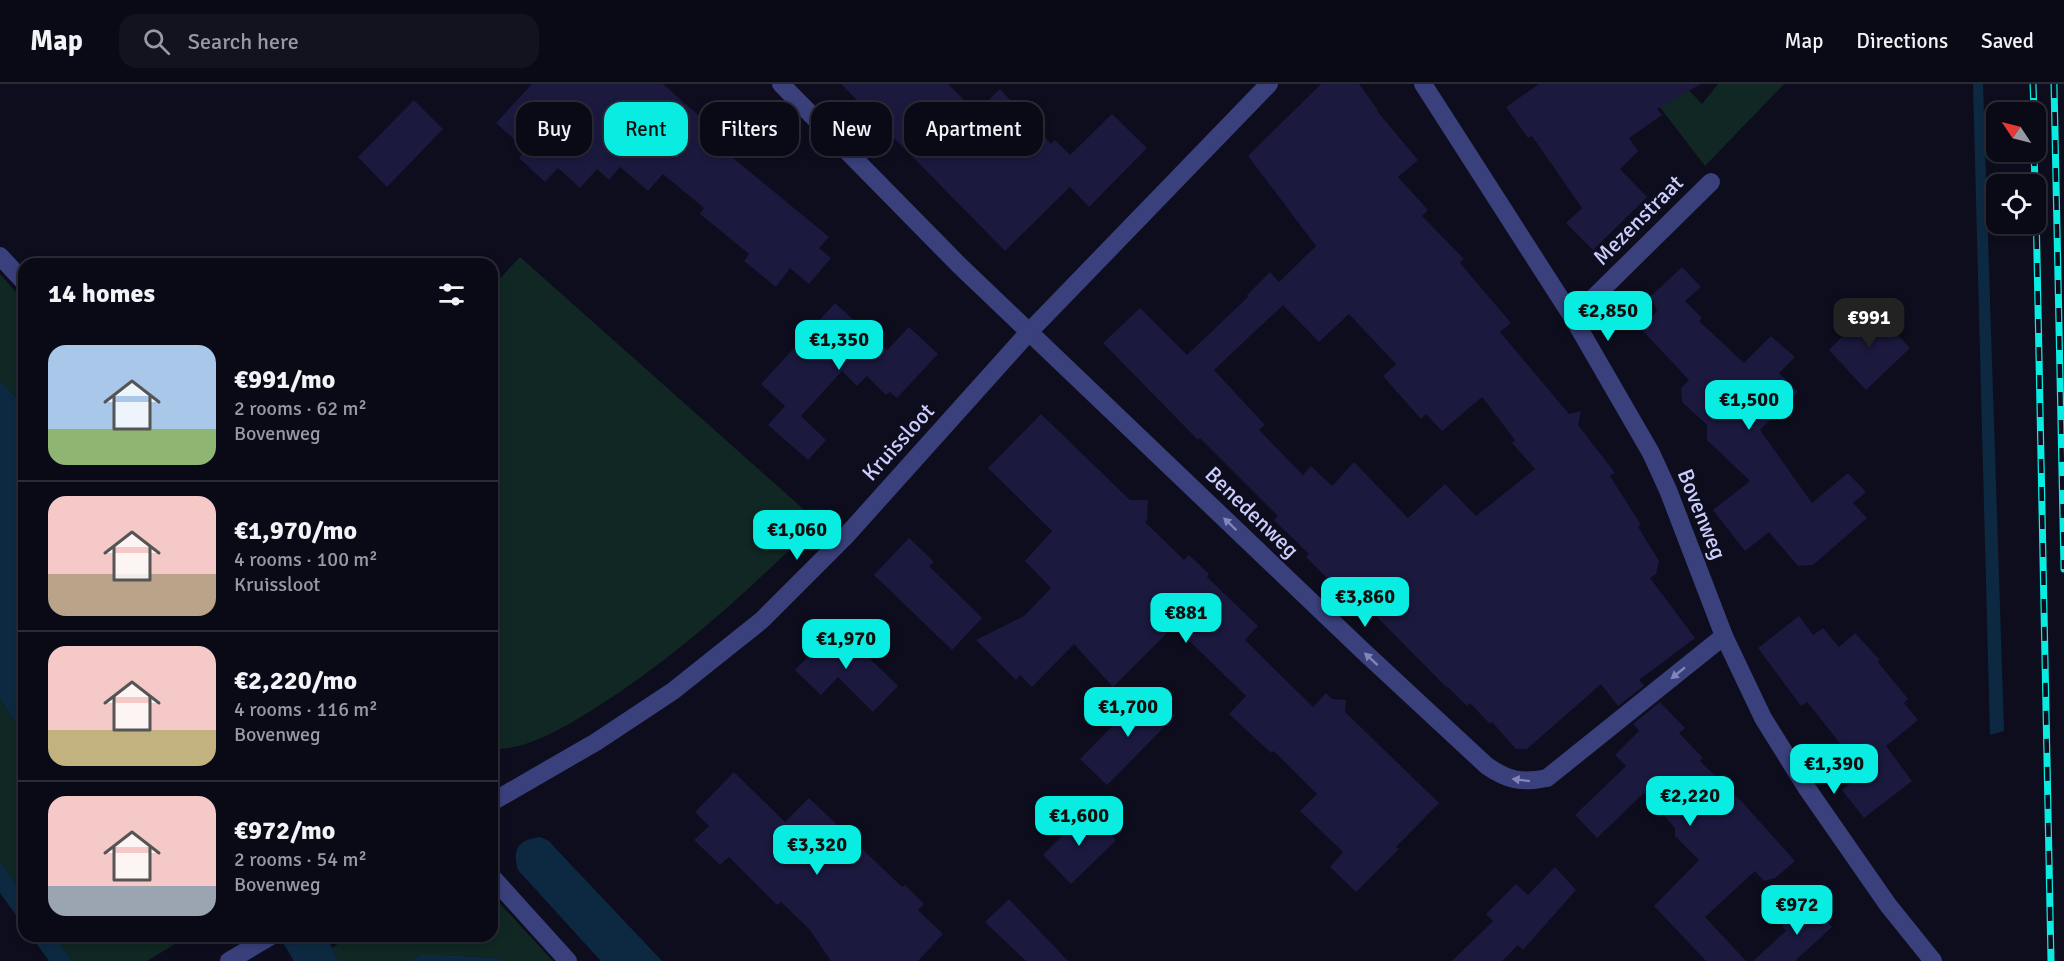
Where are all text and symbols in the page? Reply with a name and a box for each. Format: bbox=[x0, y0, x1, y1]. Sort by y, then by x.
search box bbox=[119, 14, 539, 68]
text: Map bbox=[30, 24, 83, 58]
icon: search bbox=[140, 25, 173, 58]
text: Search here bbox=[188, 28, 299, 55]
text: Map bbox=[1785, 28, 1823, 54]
text: Directions bbox=[1856, 28, 1948, 54]
text: Saved bbox=[1981, 28, 2034, 54]
chip: Buy bbox=[516, 102, 592, 156]
chip: Rent bbox=[604, 102, 688, 156]
chip: Filters bbox=[700, 102, 799, 156]
chip: New bbox=[811, 102, 892, 156]
chip: Apartment bbox=[904, 102, 1043, 156]
north arrow bbox=[1986, 102, 2046, 162]
map controls bbox=[1986, 102, 2046, 234]
street label: Mezenstraat bbox=[1587, 169, 1689, 271]
button: locate bbox=[1986, 174, 2046, 234]
text: 14 homes bbox=[48, 278, 155, 310]
icon: filters bbox=[435, 278, 468, 311]
pin: €2,850 bbox=[1559, 291, 1657, 342]
text: €2,850 bbox=[1578, 298, 1638, 323]
pin: €991 bbox=[1833, 298, 1905, 349]
text: €991 bbox=[1847, 305, 1891, 330]
pin: €1,350 bbox=[790, 320, 888, 371]
text: €1,350 bbox=[809, 327, 869, 352]
text: €991/mo bbox=[234, 364, 335, 396]
icon: home bbox=[96, 369, 168, 441]
pin: €1,500 bbox=[1700, 380, 1798, 431]
text: €1,500 bbox=[1719, 387, 1779, 412]
text: 2 rooms · 62 m² bbox=[234, 396, 367, 421]
street label: Kruissloot bbox=[856, 397, 940, 486]
text: Bovenweg bbox=[234, 421, 321, 446]
street label: Benedenweg bbox=[1199, 461, 1305, 563]
street label: Bovenweg bbox=[1672, 465, 1732, 563]
pin: €1,060 bbox=[748, 510, 846, 561]
text: €1,970/mo bbox=[234, 515, 357, 547]
text: €1,060 bbox=[767, 517, 827, 542]
one-way arrow bbox=[1224, 518, 1238, 532]
icon: home bbox=[96, 520, 168, 592]
text: 4 rooms · 100 m² bbox=[234, 547, 378, 572]
text: Kruissloot bbox=[234, 572, 320, 597]
pin: €3,860 bbox=[1316, 577, 1414, 628]
text: €3,860 bbox=[1335, 584, 1395, 609]
pin: €881 bbox=[1150, 593, 1222, 644]
text: €881 bbox=[1164, 600, 1208, 625]
pin: €1,970 bbox=[797, 619, 895, 670]
text: €1,970 bbox=[816, 626, 876, 651]
one-way arrow bbox=[1364, 652, 1379, 666]
text: €2,220/mo bbox=[234, 665, 357, 697]
one-way arrow bbox=[1671, 666, 1686, 678]
icon: home bbox=[96, 670, 168, 742]
pin: €1,700 bbox=[1079, 687, 1177, 738]
text: €1,700 bbox=[1098, 694, 1158, 719]
text: 4 rooms · 116 m² bbox=[234, 697, 378, 722]
text: Bovenweg bbox=[234, 722, 321, 747]
pin: €1,390 bbox=[1785, 744, 1883, 795]
text: €1,390 bbox=[1804, 751, 1864, 776]
one-way arrow bbox=[1511, 775, 1530, 785]
pin: €2,220 bbox=[1641, 776, 1739, 827]
text: €2,220 bbox=[1660, 783, 1720, 808]
pin: €1,600 bbox=[1030, 796, 1128, 847]
text: €1,600 bbox=[1049, 803, 1109, 828]
text: €972/mo bbox=[234, 815, 335, 847]
icon: home bbox=[96, 820, 168, 892]
pin: €3,320 bbox=[768, 825, 866, 876]
text: €3,320 bbox=[787, 832, 847, 857]
text: 2 rooms · 54 m² bbox=[234, 847, 367, 872]
text: Bovenweg bbox=[234, 872, 321, 897]
pin: €972 bbox=[1761, 885, 1833, 936]
text: €972 bbox=[1775, 892, 1819, 917]

